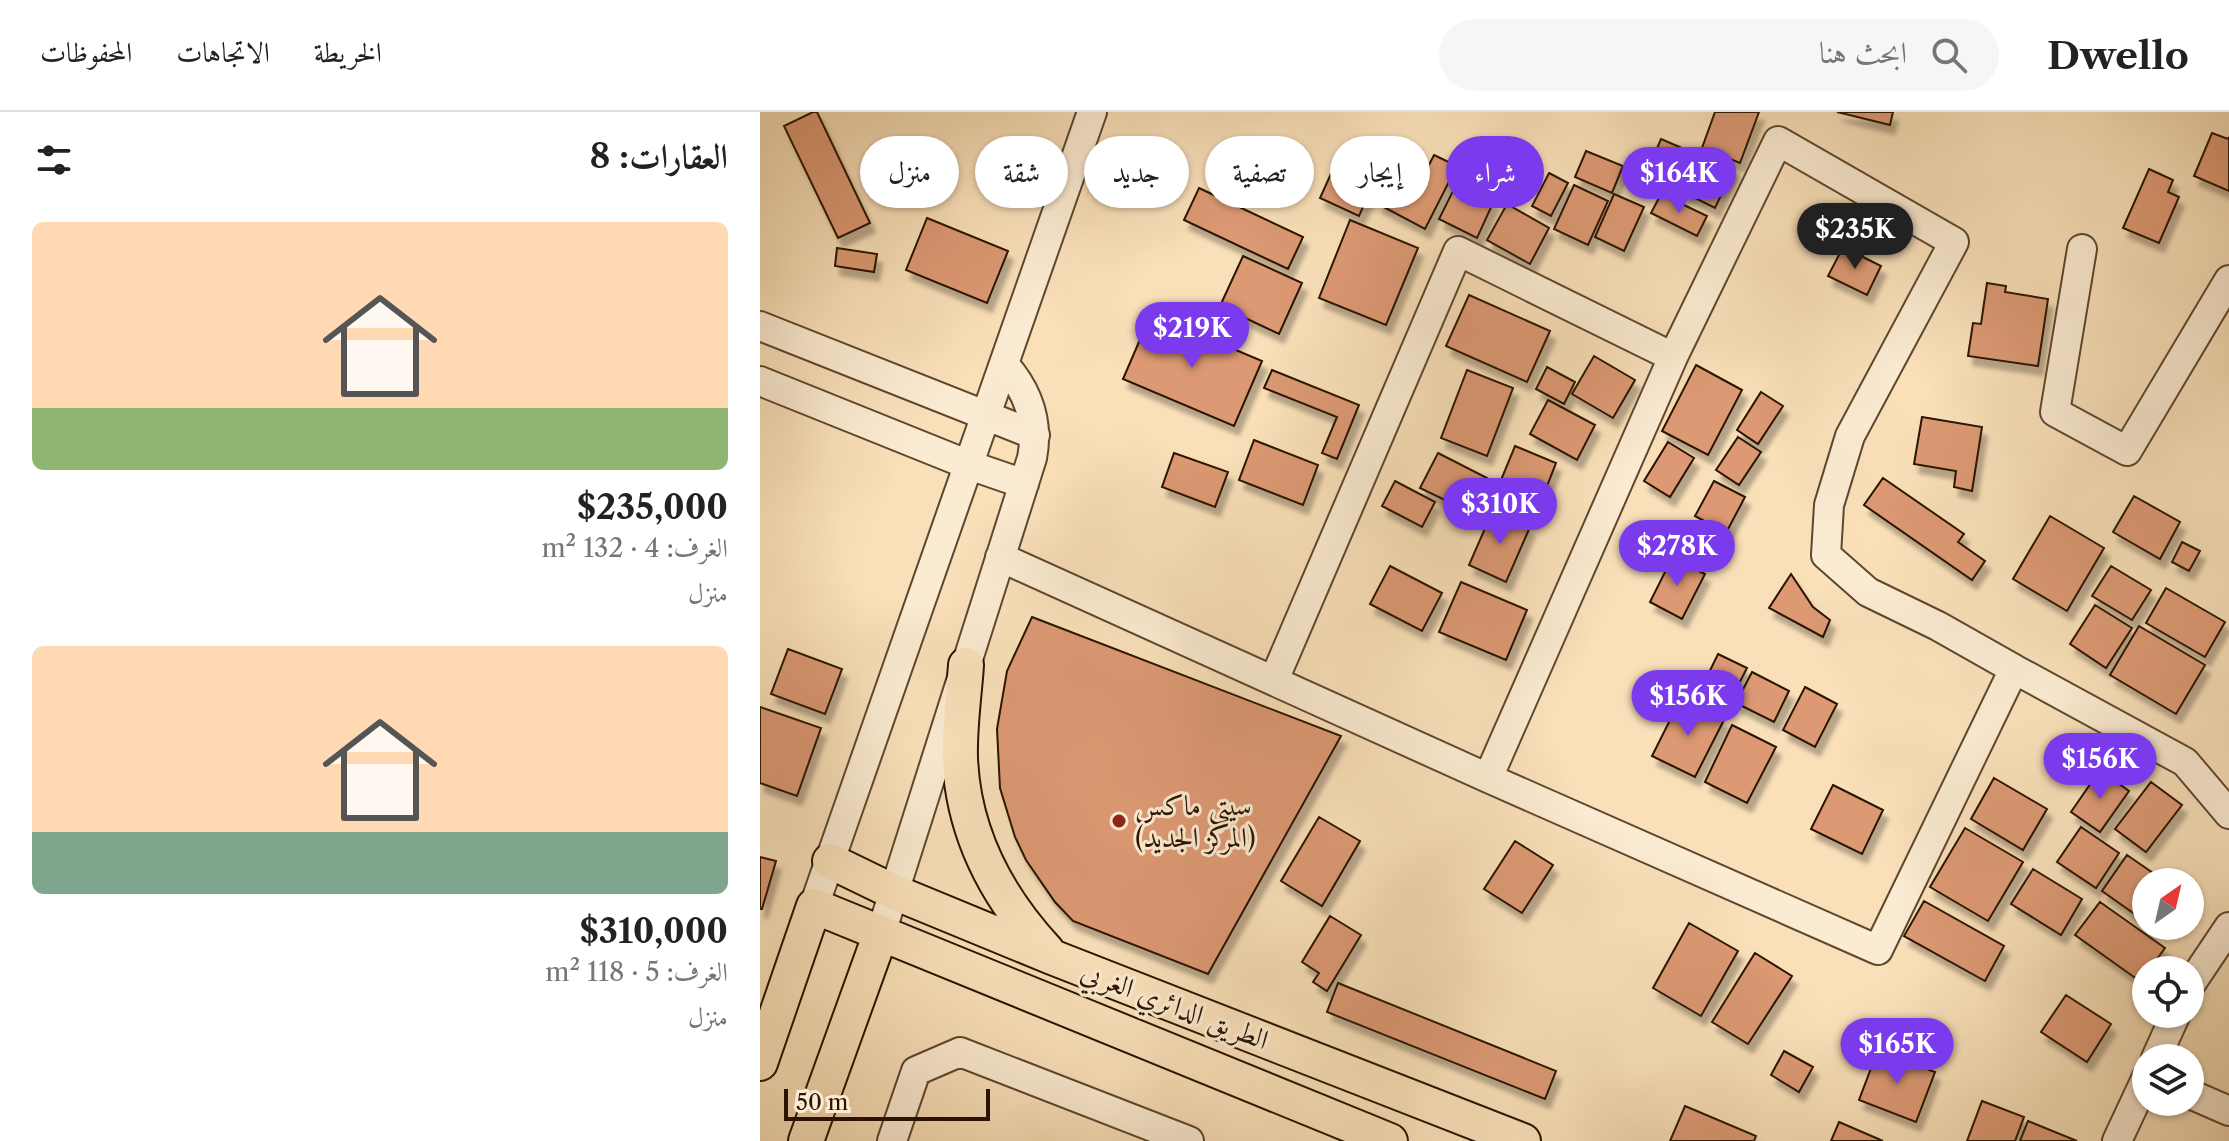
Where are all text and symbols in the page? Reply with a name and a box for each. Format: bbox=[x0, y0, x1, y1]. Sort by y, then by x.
search box bbox=[1439, 19, 1999, 91]
text: Dwello bbox=[2047, 32, 2189, 79]
icon: search bbox=[1927, 33, 1971, 77]
text: ابحث هنا bbox=[1819, 34, 1907, 71]
text: المحفوظات bbox=[40, 35, 132, 69]
text: الاتجاهات bbox=[176, 35, 270, 69]
text: الخريطة bbox=[314, 35, 382, 69]
text: العقارات: 8 bbox=[590, 135, 728, 177]
chip: منزل bbox=[860, 136, 959, 208]
chip: شقة bbox=[975, 136, 1068, 208]
chip: جديد bbox=[1084, 136, 1189, 208]
chip: تصفية bbox=[1205, 136, 1314, 208]
chip: إيجار bbox=[1330, 136, 1430, 208]
chip: شراء bbox=[1446, 136, 1544, 208]
icon: filters bbox=[32, 138, 76, 182]
pin: $164K bbox=[1623, 147, 1735, 215]
text: $164K bbox=[1640, 157, 1718, 189]
pin: $235K bbox=[1799, 203, 1911, 271]
text: $235K bbox=[1815, 213, 1895, 245]
icon: home bbox=[308, 274, 452, 418]
pin: $219K bbox=[1136, 302, 1248, 370]
text: $219K bbox=[1153, 312, 1231, 344]
pin: $310K bbox=[1444, 478, 1556, 546]
text: $235,000 bbox=[577, 486, 728, 528]
text: $310K bbox=[1461, 488, 1539, 520]
pin: $278K bbox=[1621, 520, 1733, 588]
text: $278K bbox=[1637, 530, 1717, 562]
text: الغرف: 4 · 132 m² bbox=[541, 532, 728, 564]
text: منزل bbox=[688, 577, 728, 609]
pin: $156K bbox=[1632, 670, 1744, 738]
text: $156K bbox=[1650, 680, 1726, 712]
icon: home bbox=[308, 698, 452, 842]
pin: $156K bbox=[2044, 733, 2156, 801]
text: $156K bbox=[2062, 743, 2138, 775]
place label: سيتي ماكس (المركز الجديد) bbox=[1135, 788, 1256, 855]
marker: سيتي ماكس (المركز الجديد) bbox=[1110, 812, 1128, 830]
north arrow bbox=[2132, 868, 2204, 940]
map controls bbox=[2132, 868, 2204, 1116]
text: $310,000 bbox=[580, 910, 728, 952]
street label: الطريق الدائري الغربي bbox=[1074, 954, 1274, 1062]
text: الغرف: 5 · 118 m² bbox=[545, 956, 728, 988]
button: locate bbox=[2132, 956, 2204, 1028]
text: منزل bbox=[688, 1001, 728, 1033]
pin: $165K bbox=[1841, 1018, 1953, 1086]
text: $165K bbox=[1859, 1028, 1935, 1060]
button: layers bbox=[2132, 1044, 2204, 1116]
scale bar bbox=[784, 1085, 990, 1121]
text: 50 m bbox=[796, 1089, 848, 1116]

